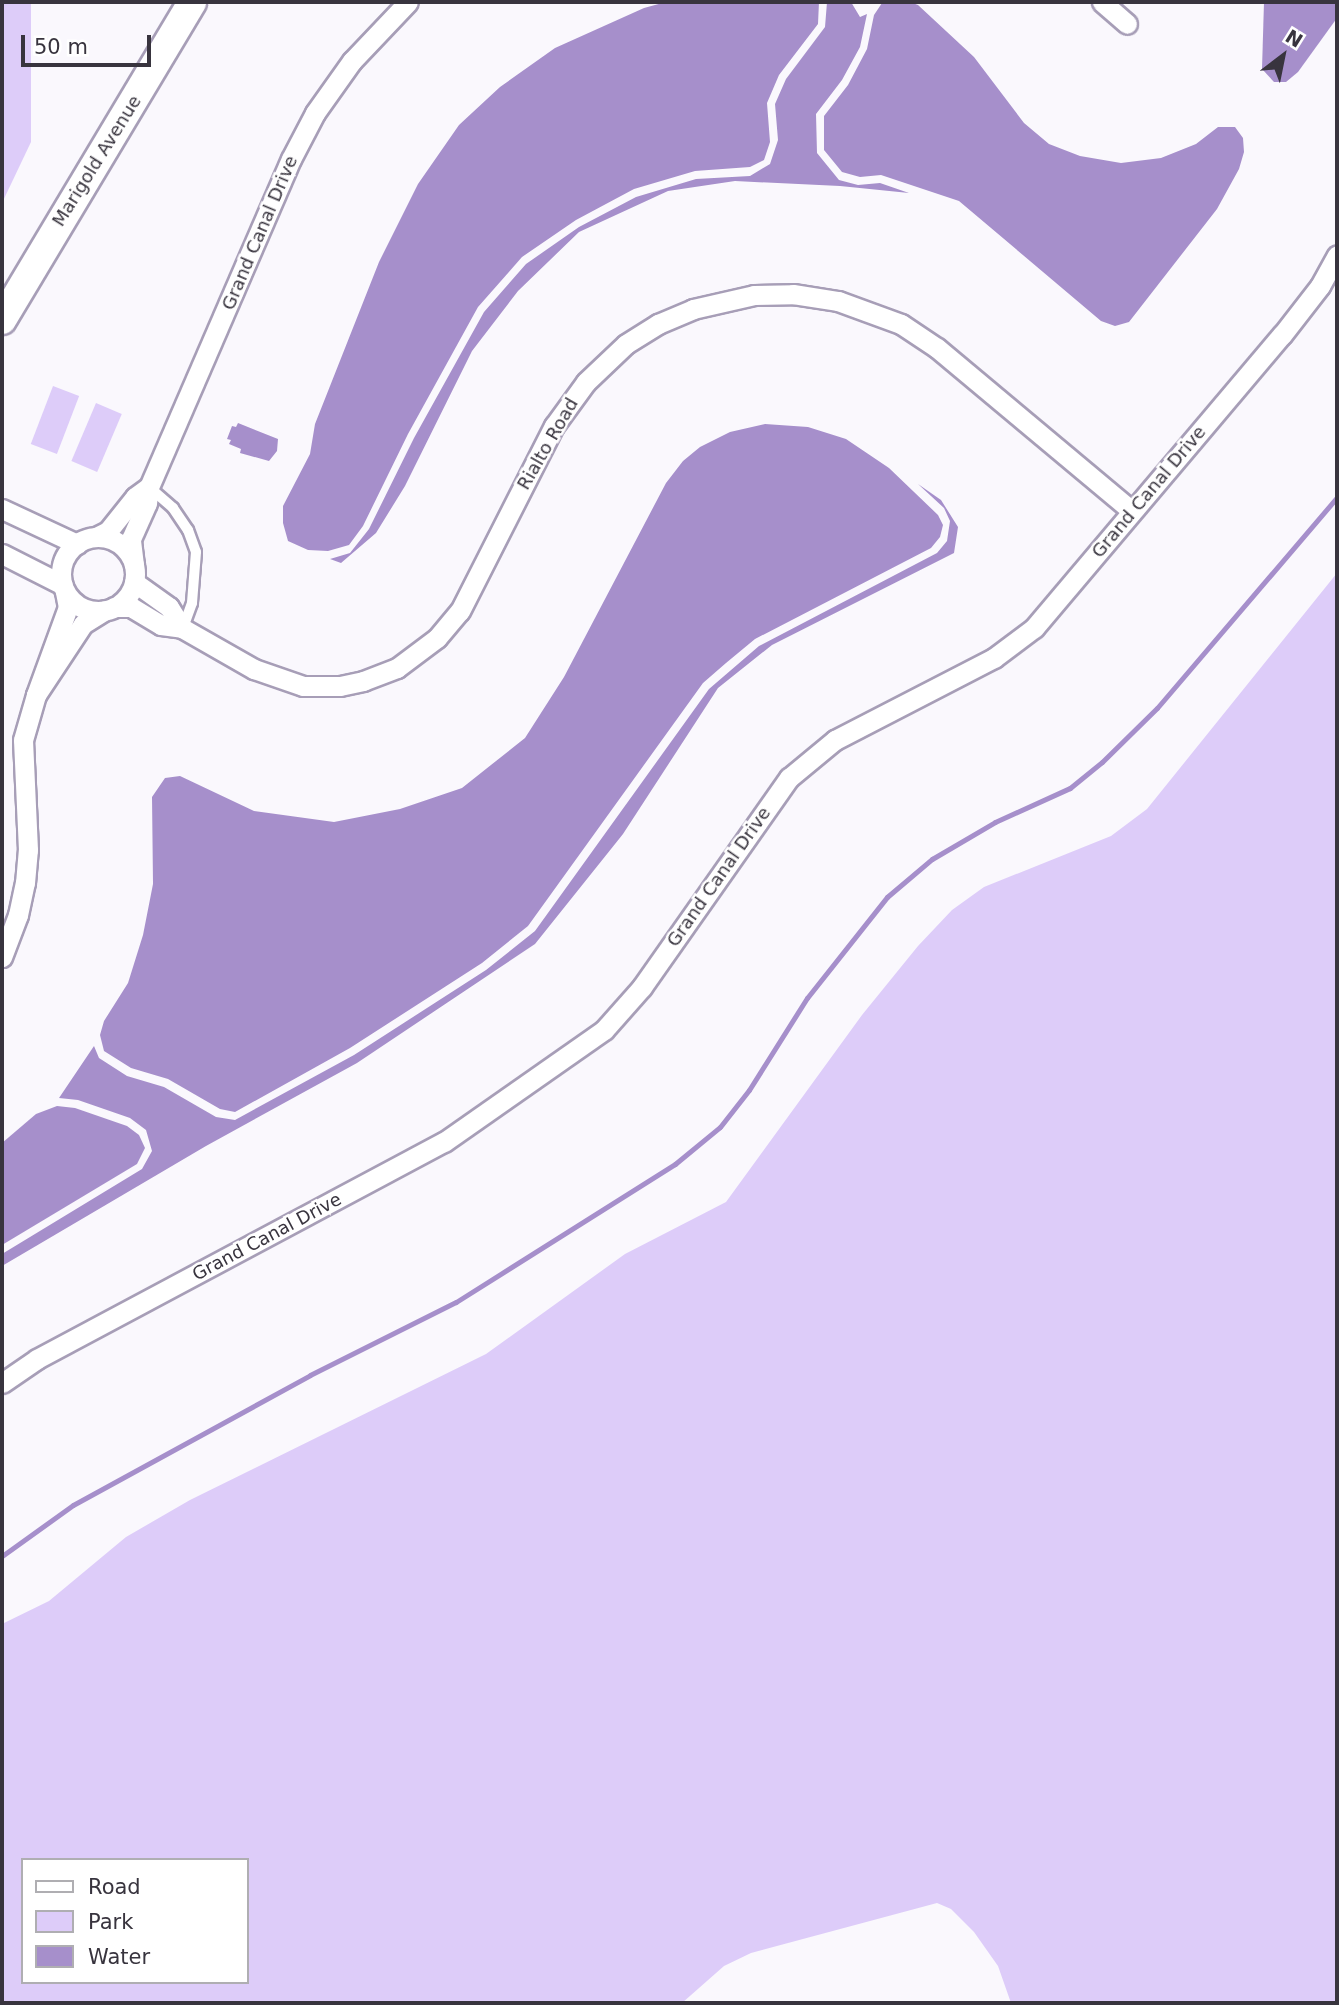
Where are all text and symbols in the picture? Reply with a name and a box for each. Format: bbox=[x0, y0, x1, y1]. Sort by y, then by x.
scale bar bbox=[24, 21, 154, 65]
north arrow bbox=[1248, 21, 1318, 91]
text: N bbox=[1282, 25, 1307, 52]
text: 50 m bbox=[34, 35, 88, 59]
street label: Marigold Avenue bbox=[48, 91, 146, 231]
street label: Grand Canal Drive bbox=[218, 153, 302, 313]
street label: Rialto Road bbox=[513, 394, 583, 494]
street label: Grand Canal Drive bbox=[1087, 422, 1211, 562]
street label: Grand Canal Drive bbox=[663, 803, 775, 951]
street label: Grand Canal Drive bbox=[189, 1189, 345, 1285]
legend bbox=[21, 1858, 248, 1984]
text: Road bbox=[88, 1875, 141, 1899]
text: Park bbox=[88, 1910, 133, 1934]
text: Water bbox=[88, 1945, 150, 1969]

